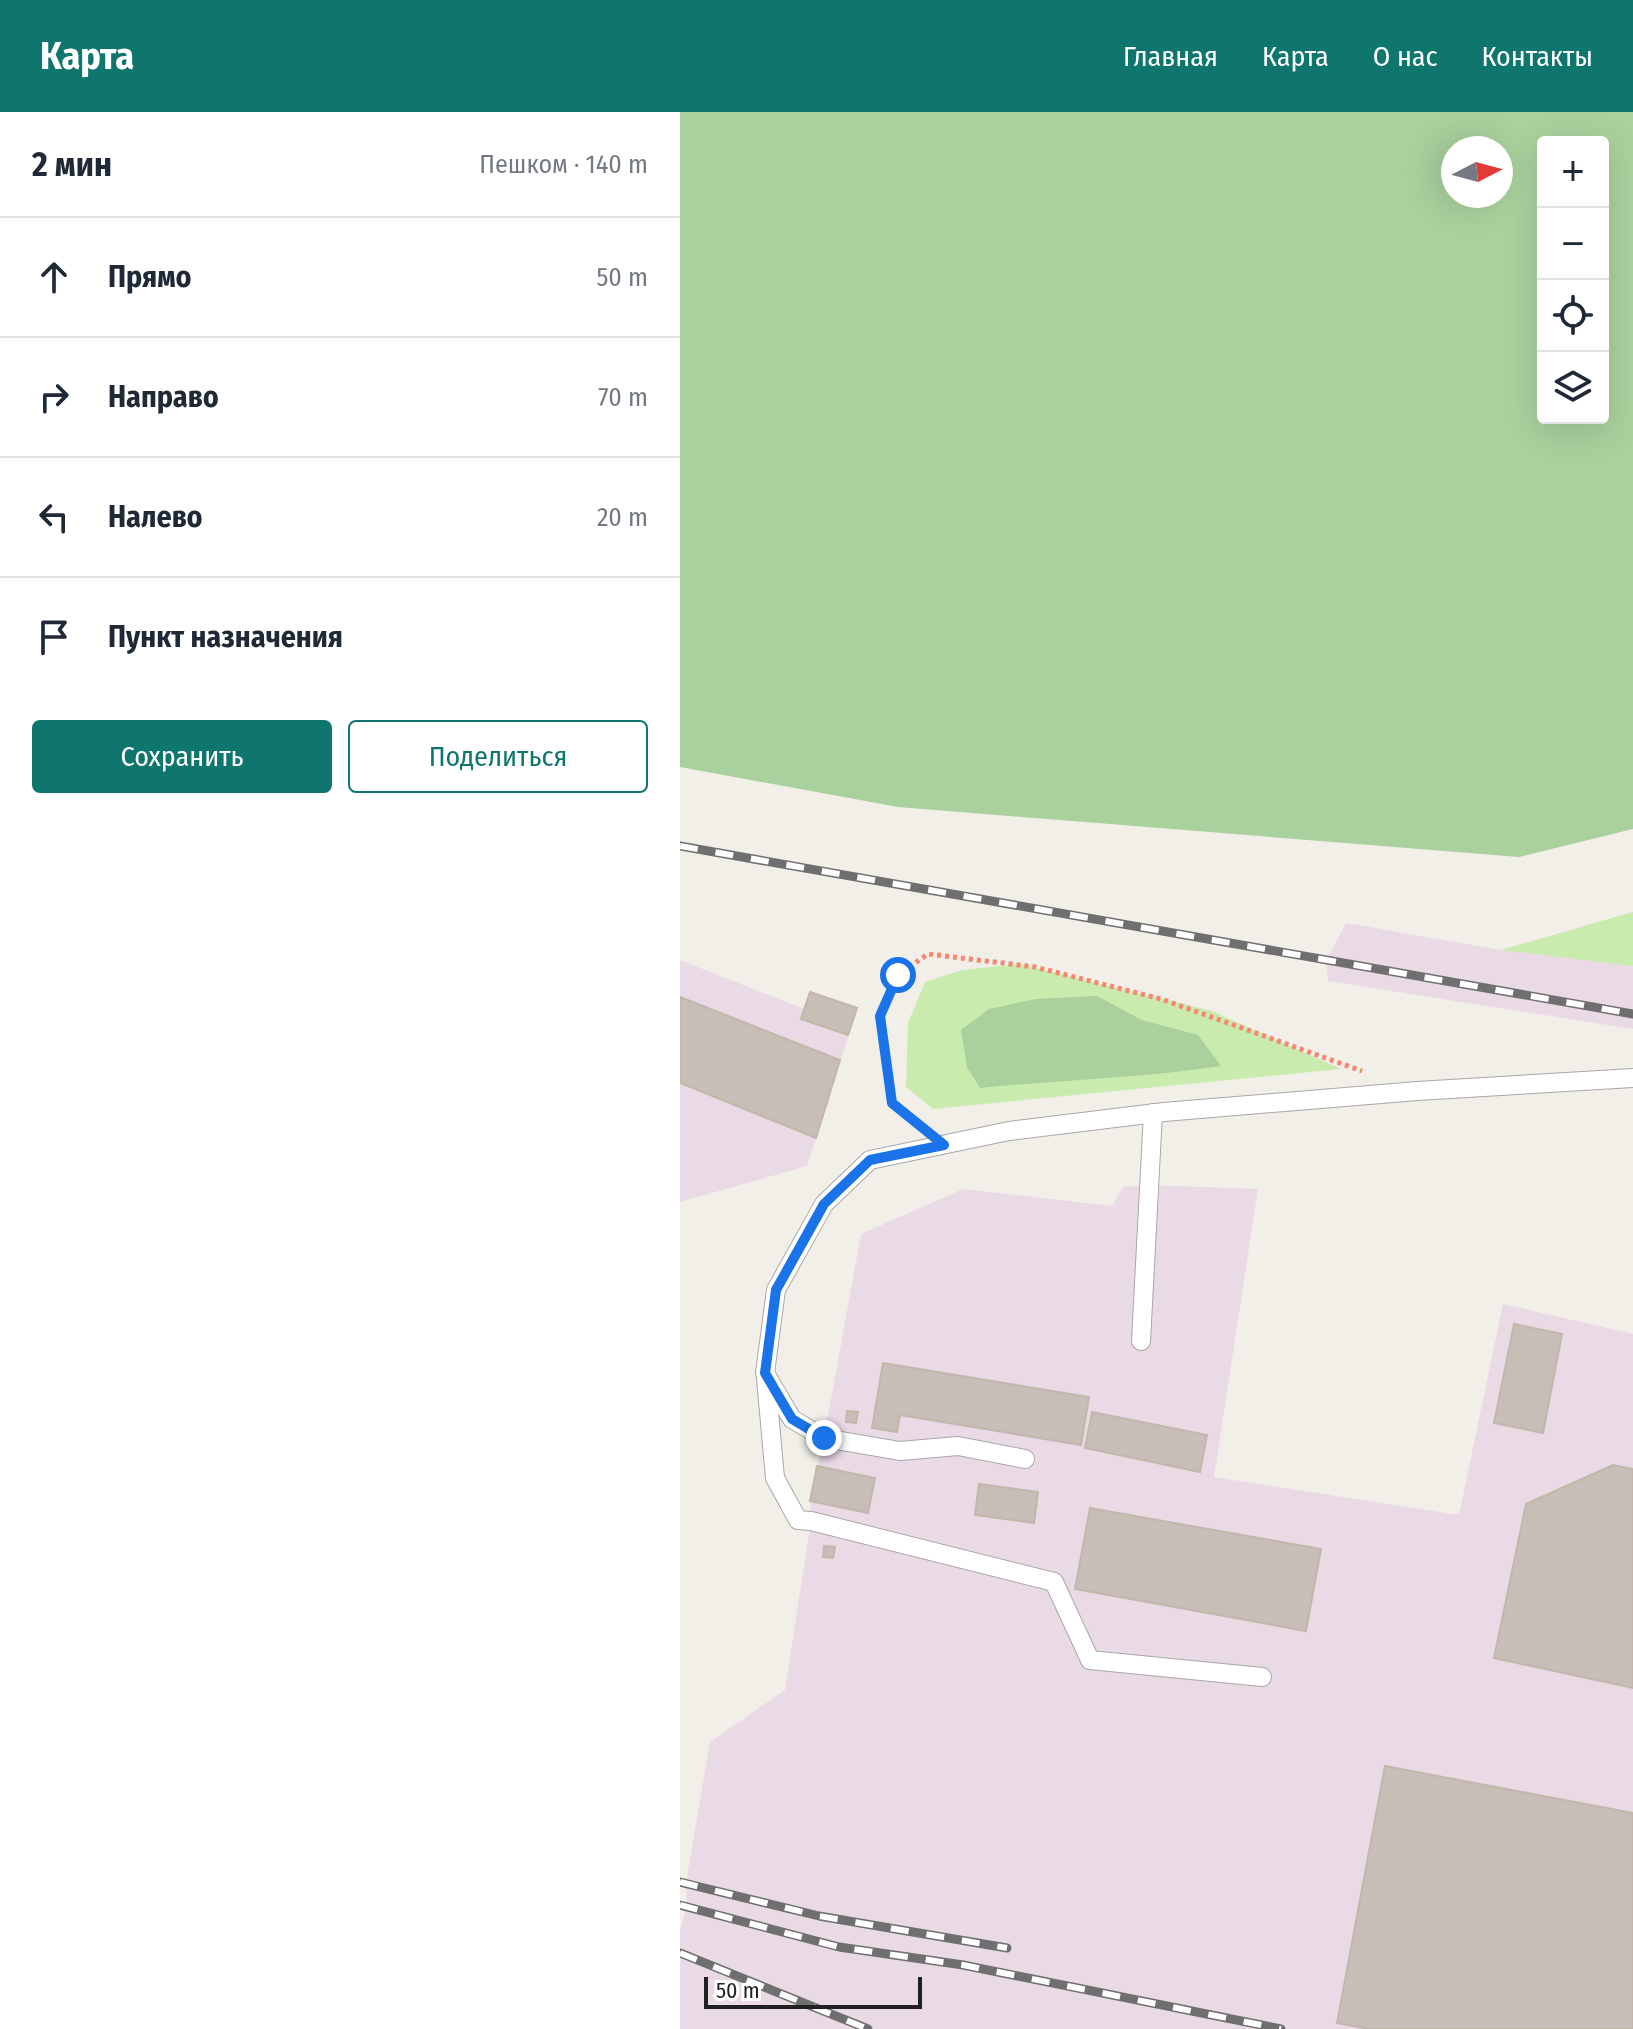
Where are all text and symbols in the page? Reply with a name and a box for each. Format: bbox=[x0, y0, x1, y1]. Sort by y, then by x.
text: Карта bbox=[40, 33, 134, 79]
text: Главная bbox=[1123, 40, 1218, 73]
text: Карта bbox=[1262, 40, 1329, 73]
text: О нас bbox=[1373, 40, 1438, 73]
text: Контакты bbox=[1482, 40, 1593, 73]
north arrow bbox=[1441, 136, 1513, 208]
map controls bbox=[1537, 136, 1609, 424]
button: + bbox=[1537, 136, 1609, 208]
text: 2 мин bbox=[32, 144, 112, 185]
text: Пешком · 140 m bbox=[479, 149, 648, 180]
button: − bbox=[1537, 208, 1609, 280]
icon: ahead bbox=[32, 255, 76, 299]
text: Прямо bbox=[108, 259, 192, 295]
text: 50 m bbox=[596, 262, 648, 293]
button: locate bbox=[1537, 280, 1609, 352]
button: layers bbox=[1537, 352, 1609, 424]
icon: right bbox=[32, 375, 76, 419]
text: Направо bbox=[108, 379, 219, 415]
text: 70 m bbox=[598, 382, 648, 413]
icon: left bbox=[32, 495, 76, 539]
text: Налево bbox=[108, 499, 203, 535]
text: 20 m bbox=[597, 502, 648, 533]
icon: arrive bbox=[32, 615, 76, 659]
text: Пункт назначения bbox=[108, 619, 343, 655]
button: Сохранить bbox=[32, 720, 332, 793]
button: Поделиться bbox=[348, 720, 648, 793]
route start bbox=[880, 957, 916, 993]
route end bbox=[806, 1420, 842, 1456]
scale bar bbox=[704, 1973, 922, 2009]
text: 50 m bbox=[716, 1977, 760, 2004]

